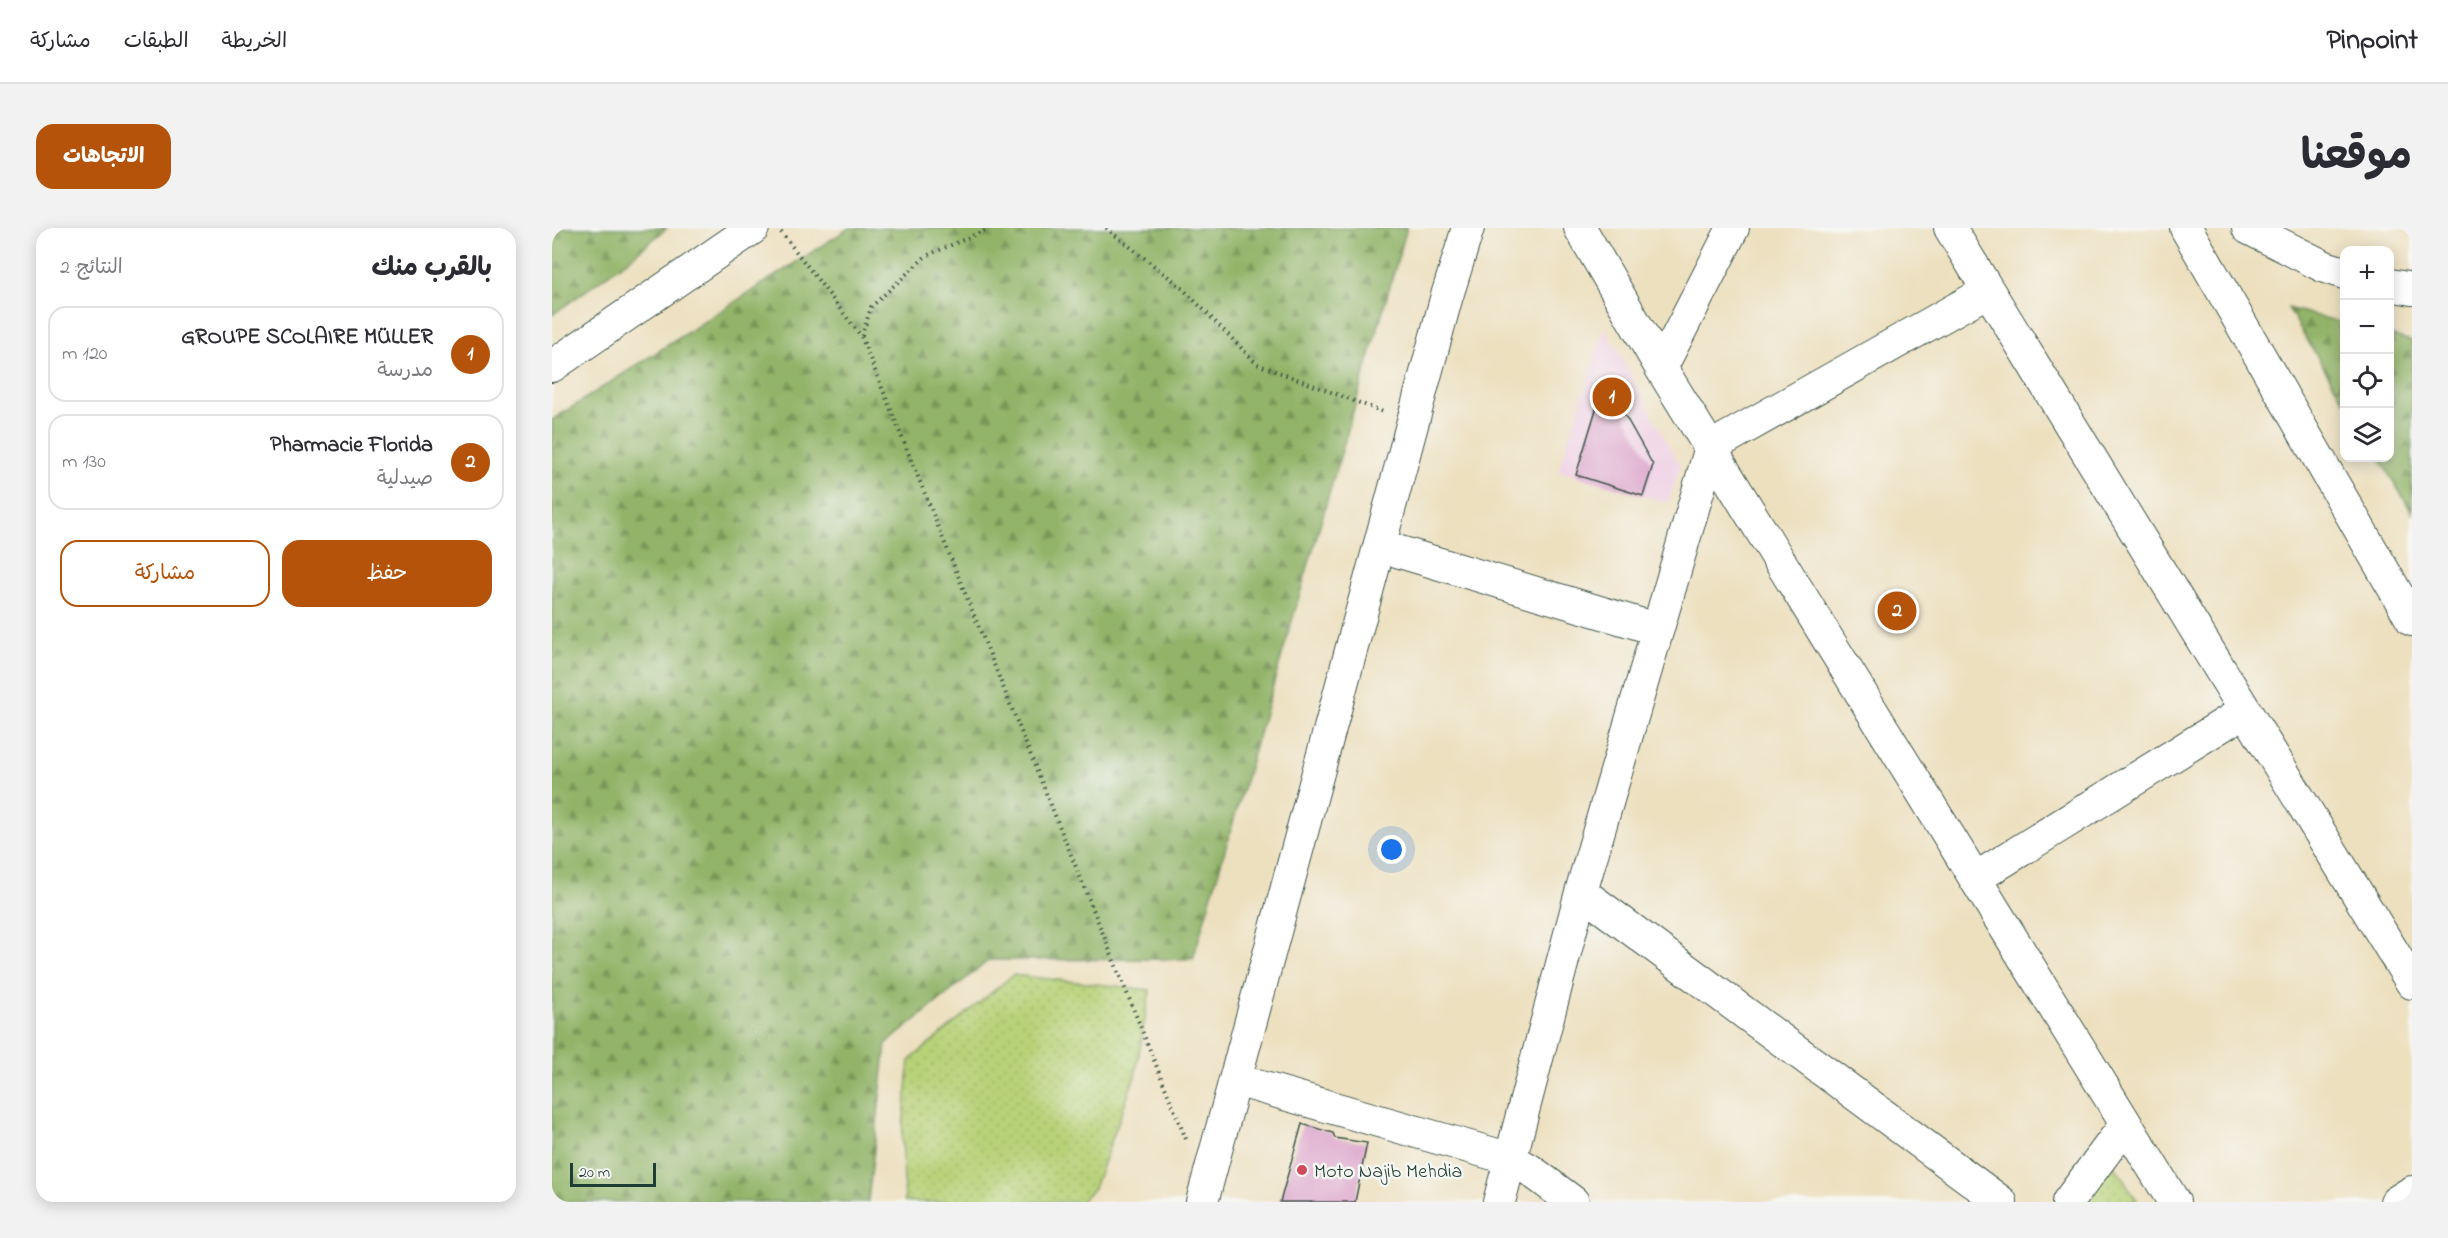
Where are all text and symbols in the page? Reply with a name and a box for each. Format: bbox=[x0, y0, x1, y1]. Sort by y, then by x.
text: Pinpoint bbox=[2327, 21, 2418, 62]
text: مشاركة bbox=[30, 27, 91, 57]
text: الطبقات bbox=[124, 27, 189, 57]
text: الخريطة bbox=[222, 27, 287, 57]
button: الاتجاهات bbox=[36, 124, 171, 189]
text: موقعنا bbox=[2301, 127, 2412, 188]
map controls bbox=[2340, 246, 2394, 462]
button: + bbox=[2340, 246, 2394, 300]
text: بالقرب منك bbox=[371, 250, 492, 288]
text: النتائج: 2 bbox=[60, 254, 123, 283]
button: − bbox=[2340, 300, 2394, 354]
text: GROUPE SCOLAIRE MÜLLER bbox=[181, 322, 433, 354]
text: 120 m bbox=[62, 340, 107, 369]
text: 1 bbox=[467, 340, 474, 369]
button: locate bbox=[2340, 354, 2394, 408]
text: مدرسة bbox=[377, 357, 433, 386]
pin: 1 bbox=[1592, 374, 1632, 420]
button: layers bbox=[2340, 408, 2394, 462]
text: Pharmacie Florida bbox=[270, 430, 433, 462]
text: 130 m bbox=[62, 448, 106, 477]
text: 2 bbox=[466, 448, 475, 477]
text: صيدلية bbox=[377, 465, 433, 494]
button: مشاركة bbox=[60, 540, 270, 607]
button: حفظ bbox=[282, 540, 492, 607]
pin: 2 bbox=[1878, 588, 1916, 634]
your location bbox=[1377, 835, 1406, 864]
place label: Moto Najib Mehdia bbox=[1314, 1158, 1462, 1187]
scale bar bbox=[570, 1160, 656, 1188]
text: 20 m bbox=[579, 1161, 610, 1185]
marker: Moto Najib Mehdia bbox=[1295, 1163, 1309, 1177]

